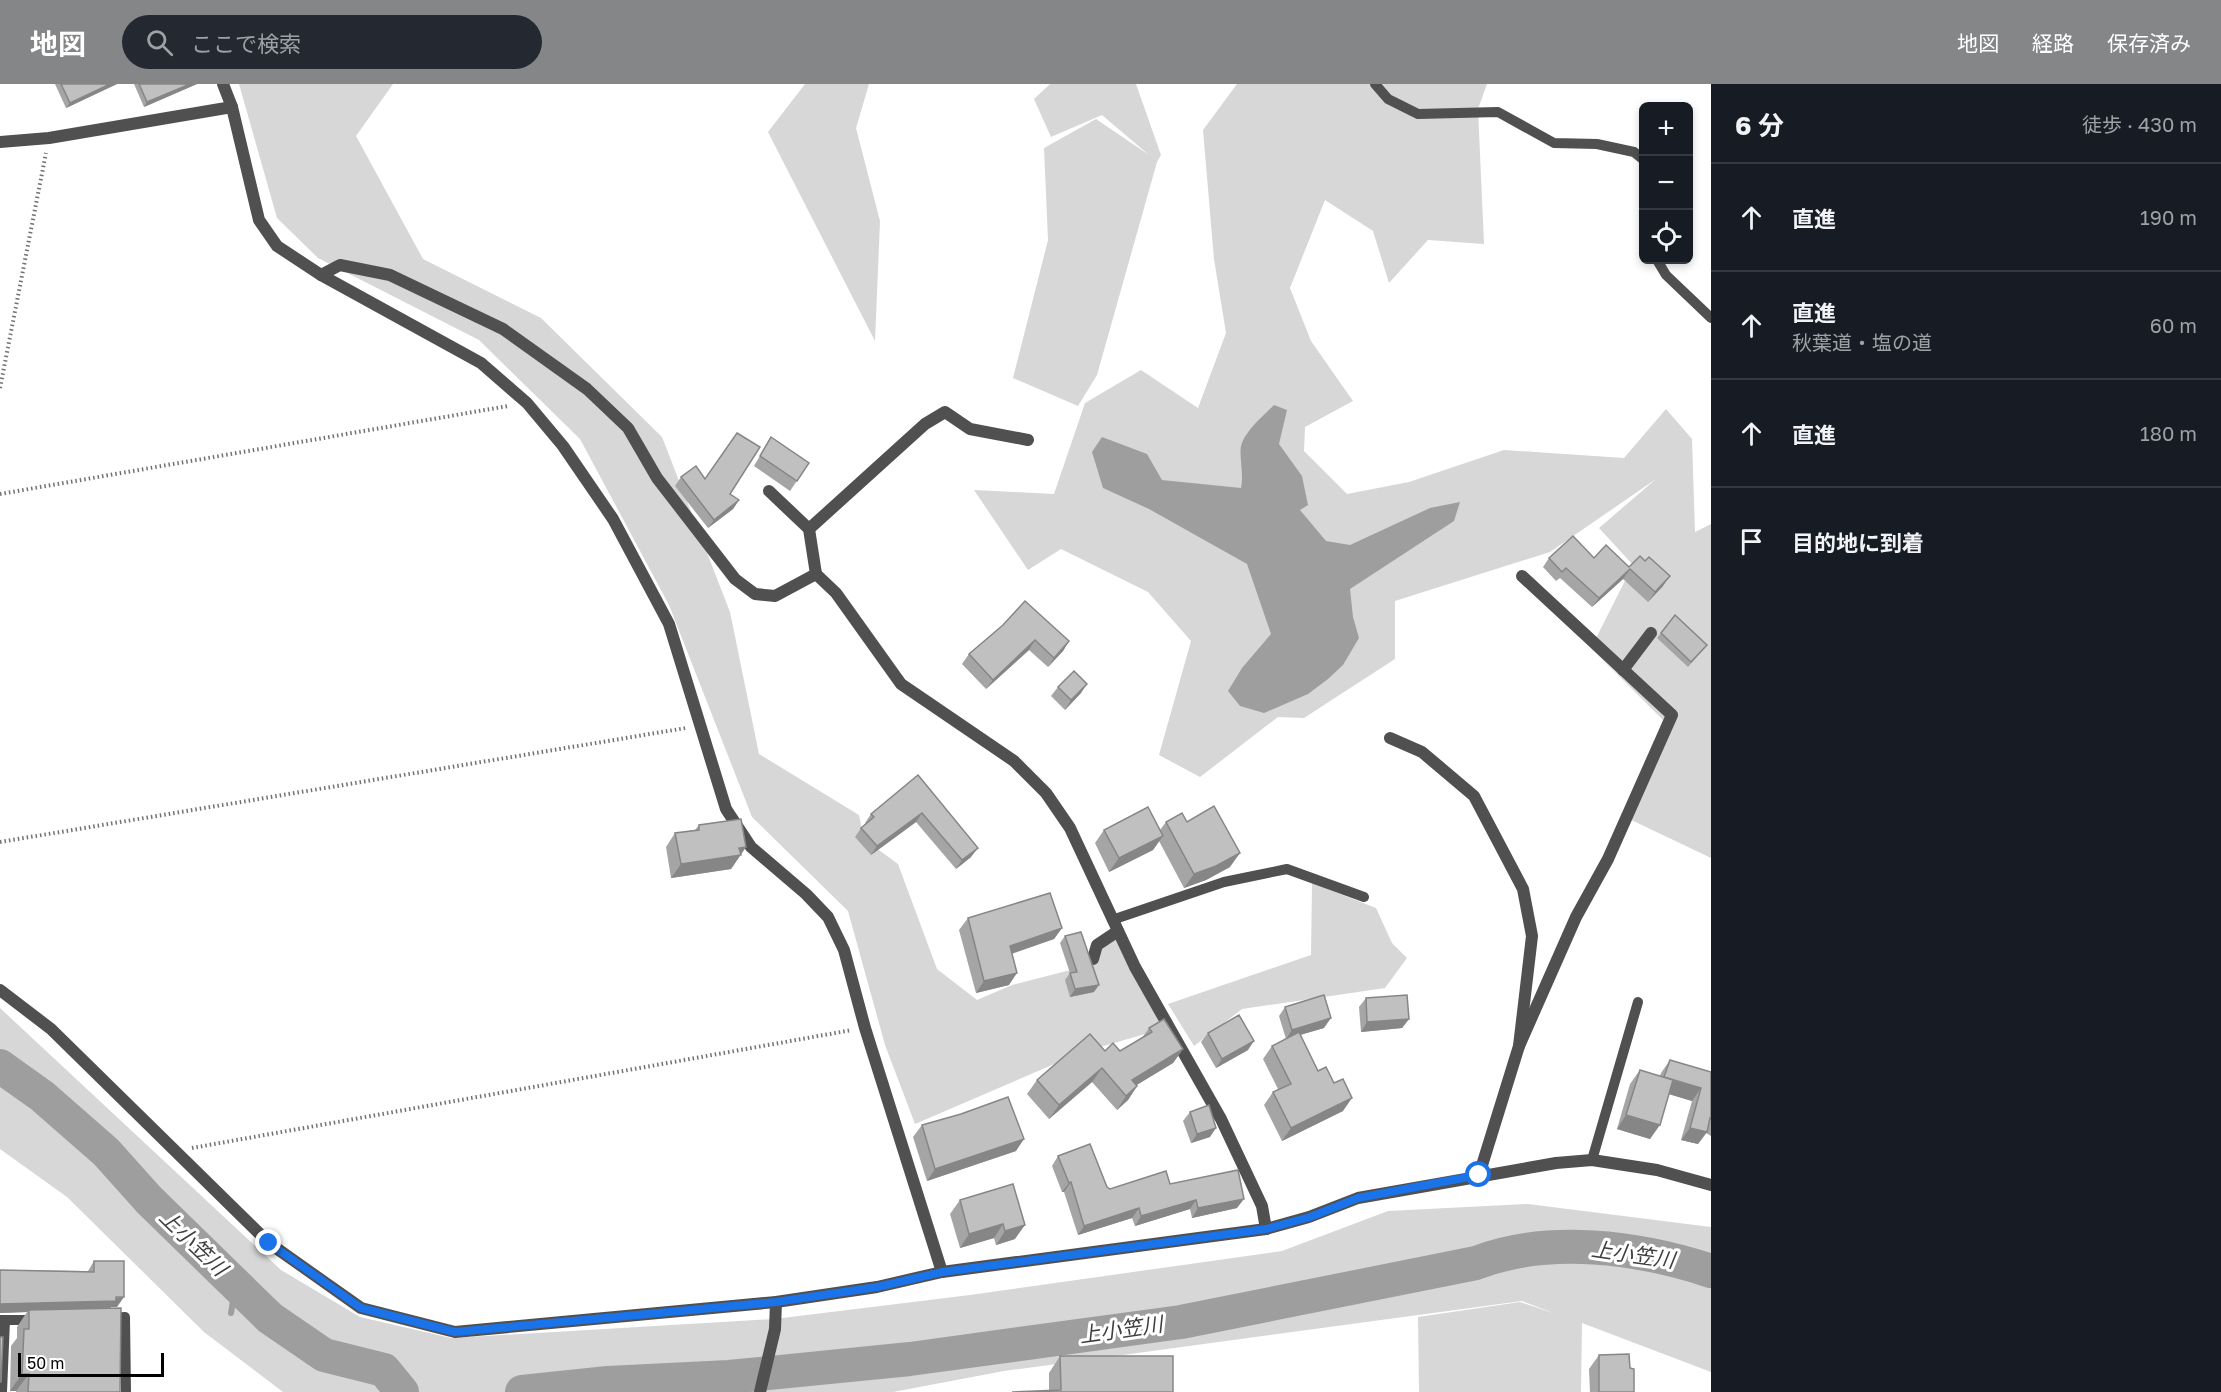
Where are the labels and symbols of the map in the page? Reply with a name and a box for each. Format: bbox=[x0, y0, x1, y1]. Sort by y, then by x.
route start bbox=[1465, 1161, 1491, 1187]
water label: 上小笠川 bbox=[154, 1204, 234, 1282]
route end bbox=[255, 1229, 281, 1255]
water label: 上小笠川 bbox=[1590, 1235, 1679, 1273]
water label: 上小笠川 bbox=[1077, 1310, 1166, 1348]
scale bar bbox=[18, 1350, 164, 1378]

